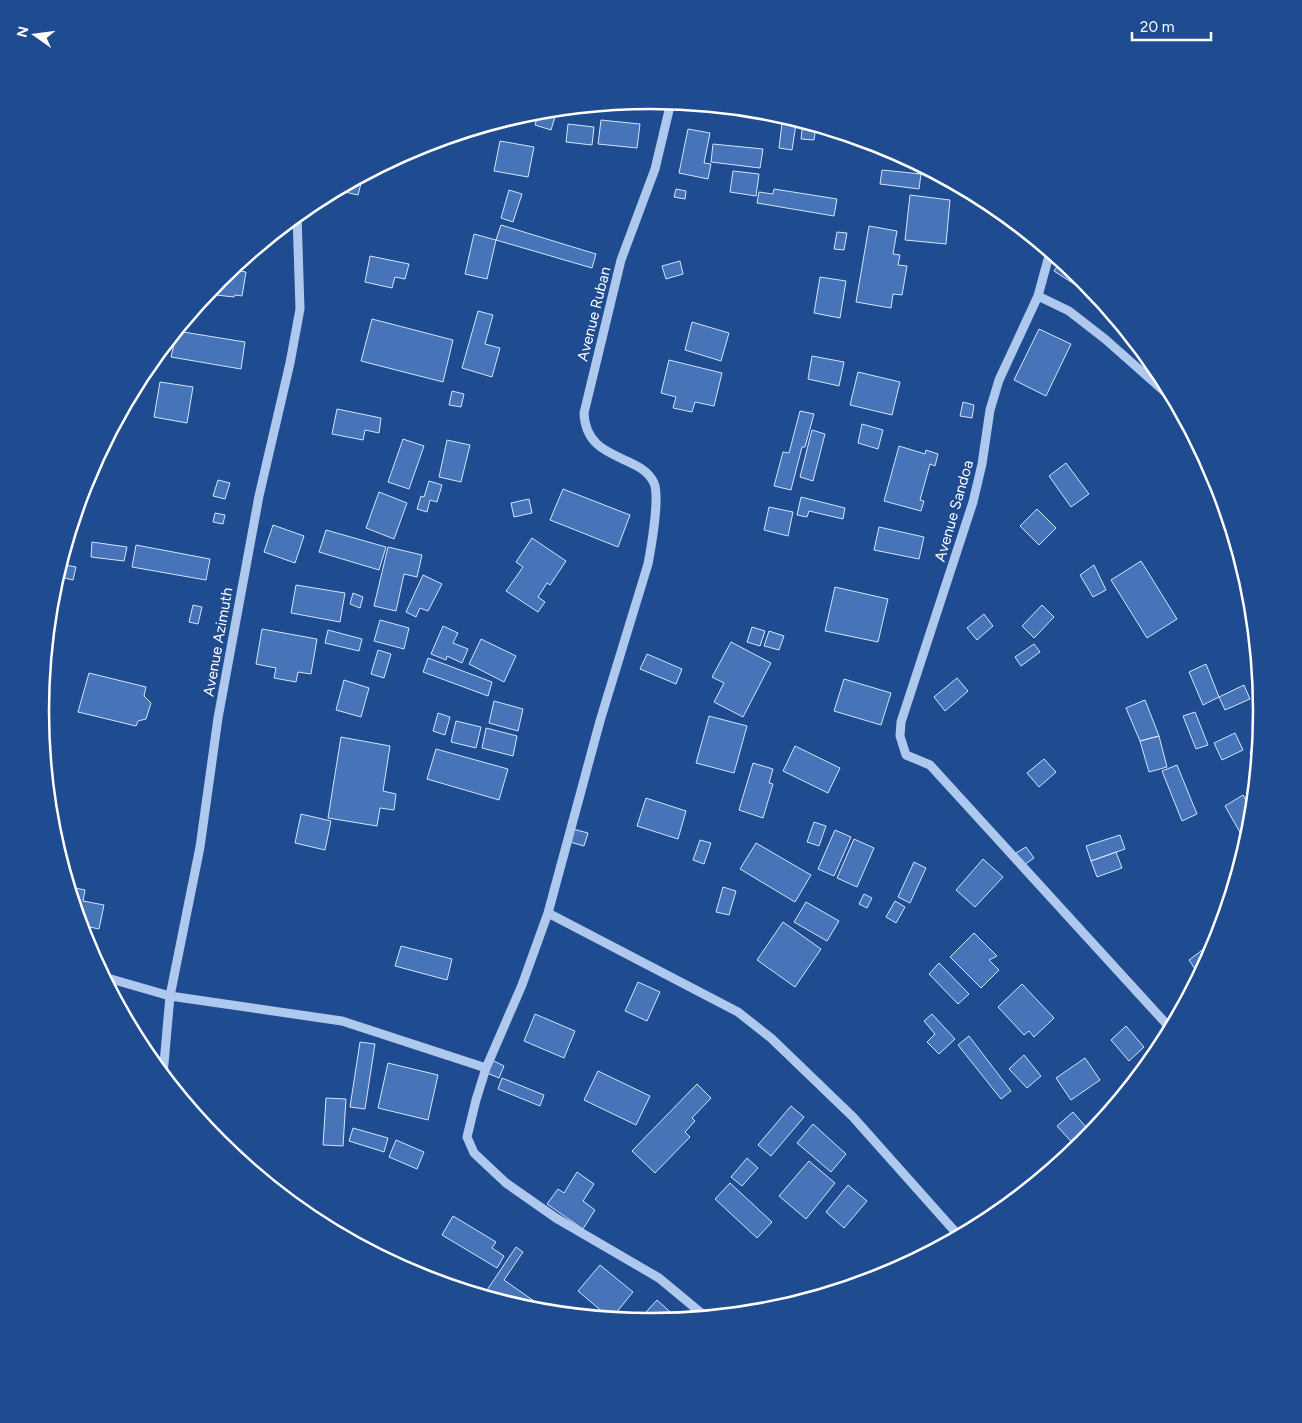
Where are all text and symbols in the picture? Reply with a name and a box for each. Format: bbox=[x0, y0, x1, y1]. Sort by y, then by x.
north arrow bbox=[10, 10, 60, 60]
scale bar bbox=[1132, 10, 1211, 42]
text: 20 m bbox=[1140, 18, 1174, 36]
text: N bbox=[13, 25, 32, 39]
street label: Avenue Ruban bbox=[574, 265, 614, 363]
street label: Avenue Sandoa bbox=[931, 458, 977, 564]
street label: Avenue Azimuth bbox=[200, 586, 236, 698]

